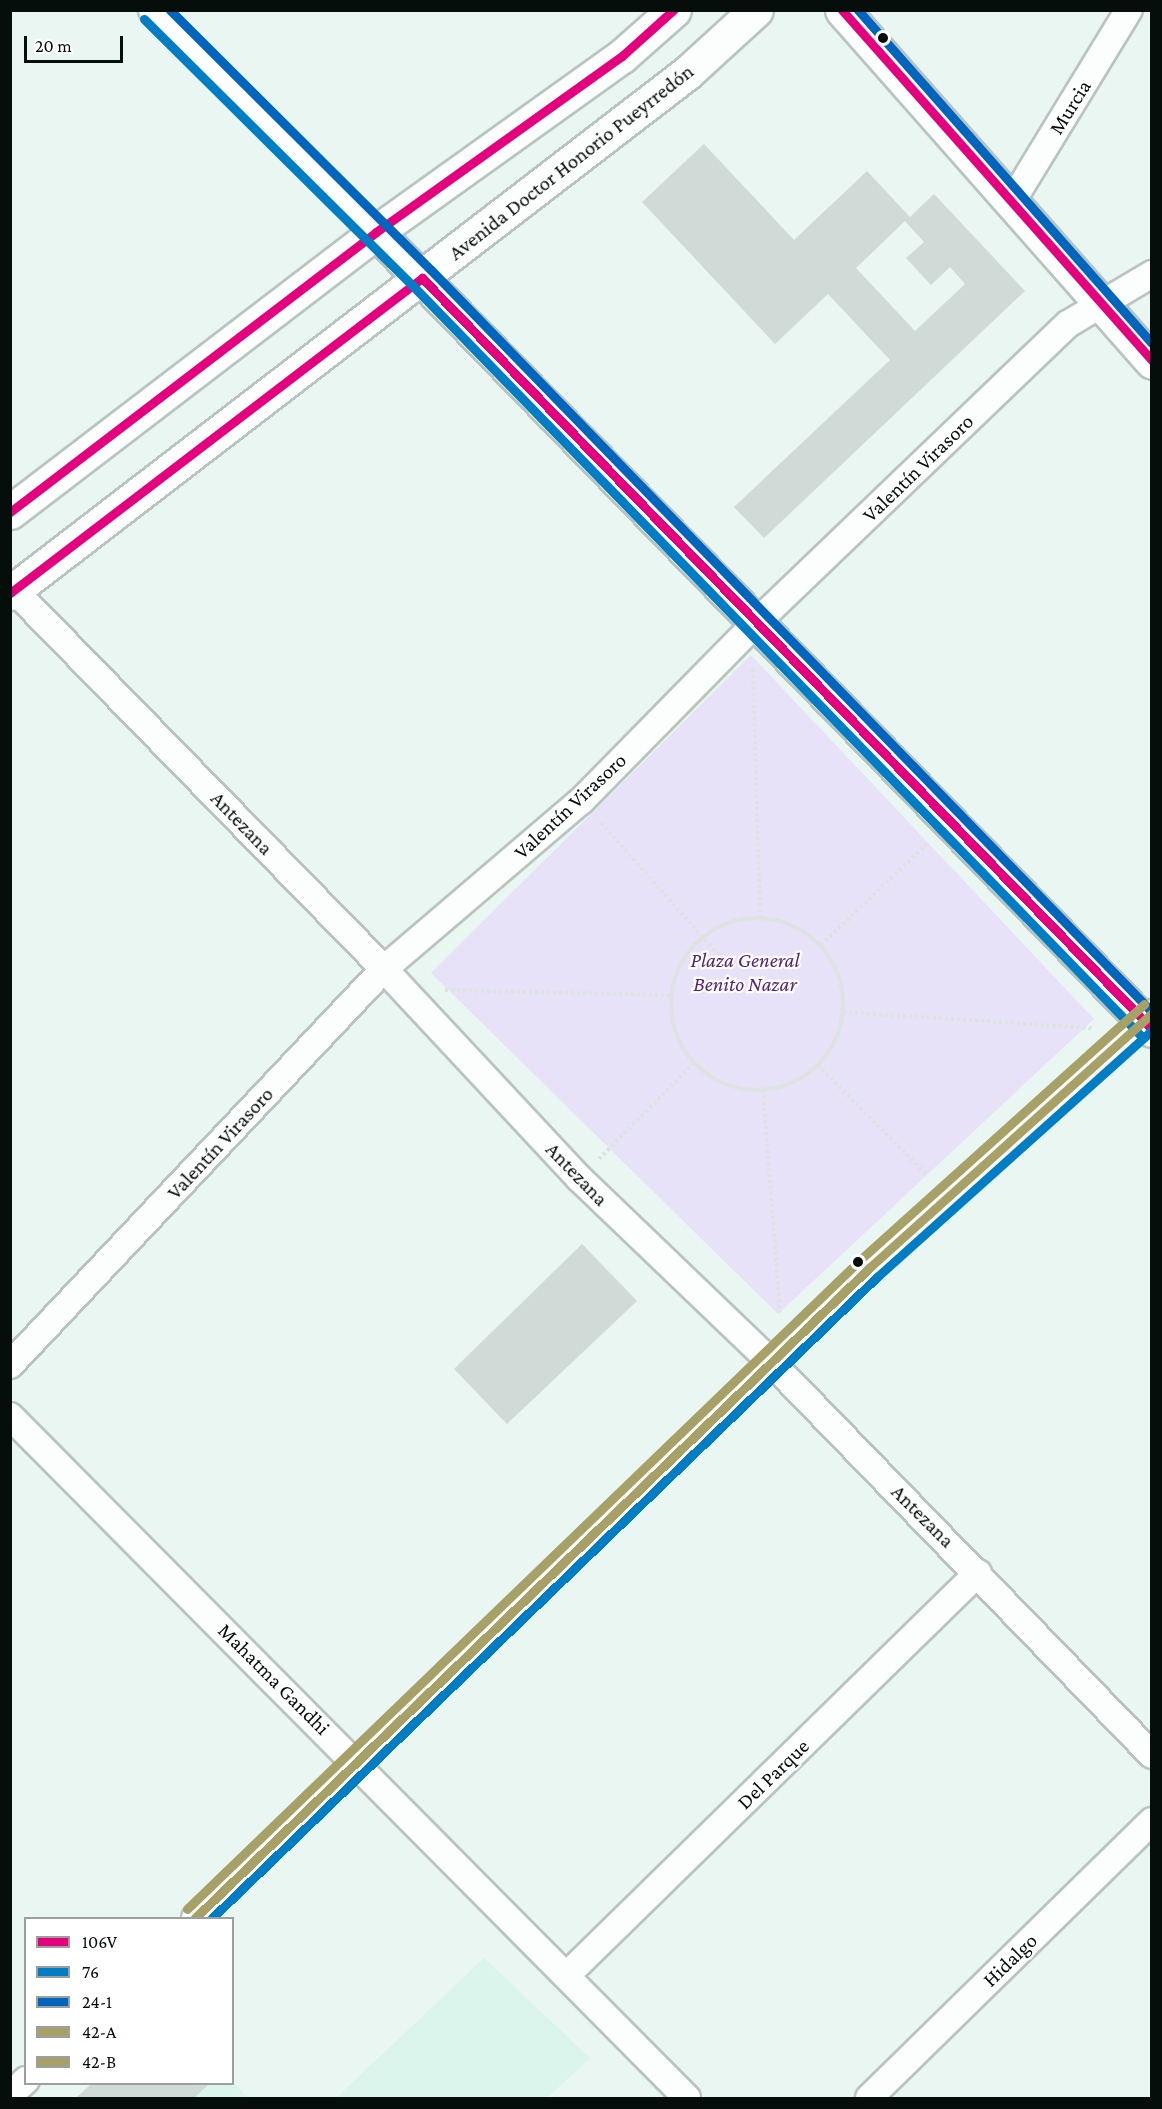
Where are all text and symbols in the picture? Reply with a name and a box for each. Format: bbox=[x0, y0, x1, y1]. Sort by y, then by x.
scale bar bbox=[27, 24, 126, 62]
unlabelled marker bbox=[877, 32, 889, 44]
text: 20 m bbox=[35, 36, 72, 56]
street label: Avenida Doctor Honorio Pueyrredón bbox=[444, 59, 698, 265]
street label: Murcia bbox=[1044, 75, 1096, 139]
street label: Valentín Virasoro bbox=[857, 409, 979, 527]
street label: Valentín Virasoro bbox=[509, 748, 631, 864]
street label: Antezana bbox=[206, 786, 278, 860]
park label: Plaza General Benito Nazar bbox=[690, 947, 800, 997]
street label: Valentín Virasoro bbox=[162, 1082, 278, 1204]
street label: Antezana bbox=[541, 1137, 613, 1211]
unlabelled marker bbox=[852, 1256, 864, 1268]
street label: Antezana bbox=[886, 1479, 960, 1553]
street label: Mahatma Gandhi bbox=[213, 1618, 335, 1740]
street label: Del Parque bbox=[732, 1733, 814, 1815]
legend bbox=[24, 1917, 234, 2085]
street label: Hidalgo bbox=[977, 1928, 1043, 1992]
text: 106V bbox=[82, 1932, 117, 1952]
text: 76 bbox=[82, 1962, 99, 1982]
text: 24-1 bbox=[82, 1992, 112, 2012]
text: 42-A bbox=[82, 2022, 116, 2042]
text: 42-B bbox=[82, 2052, 116, 2072]

